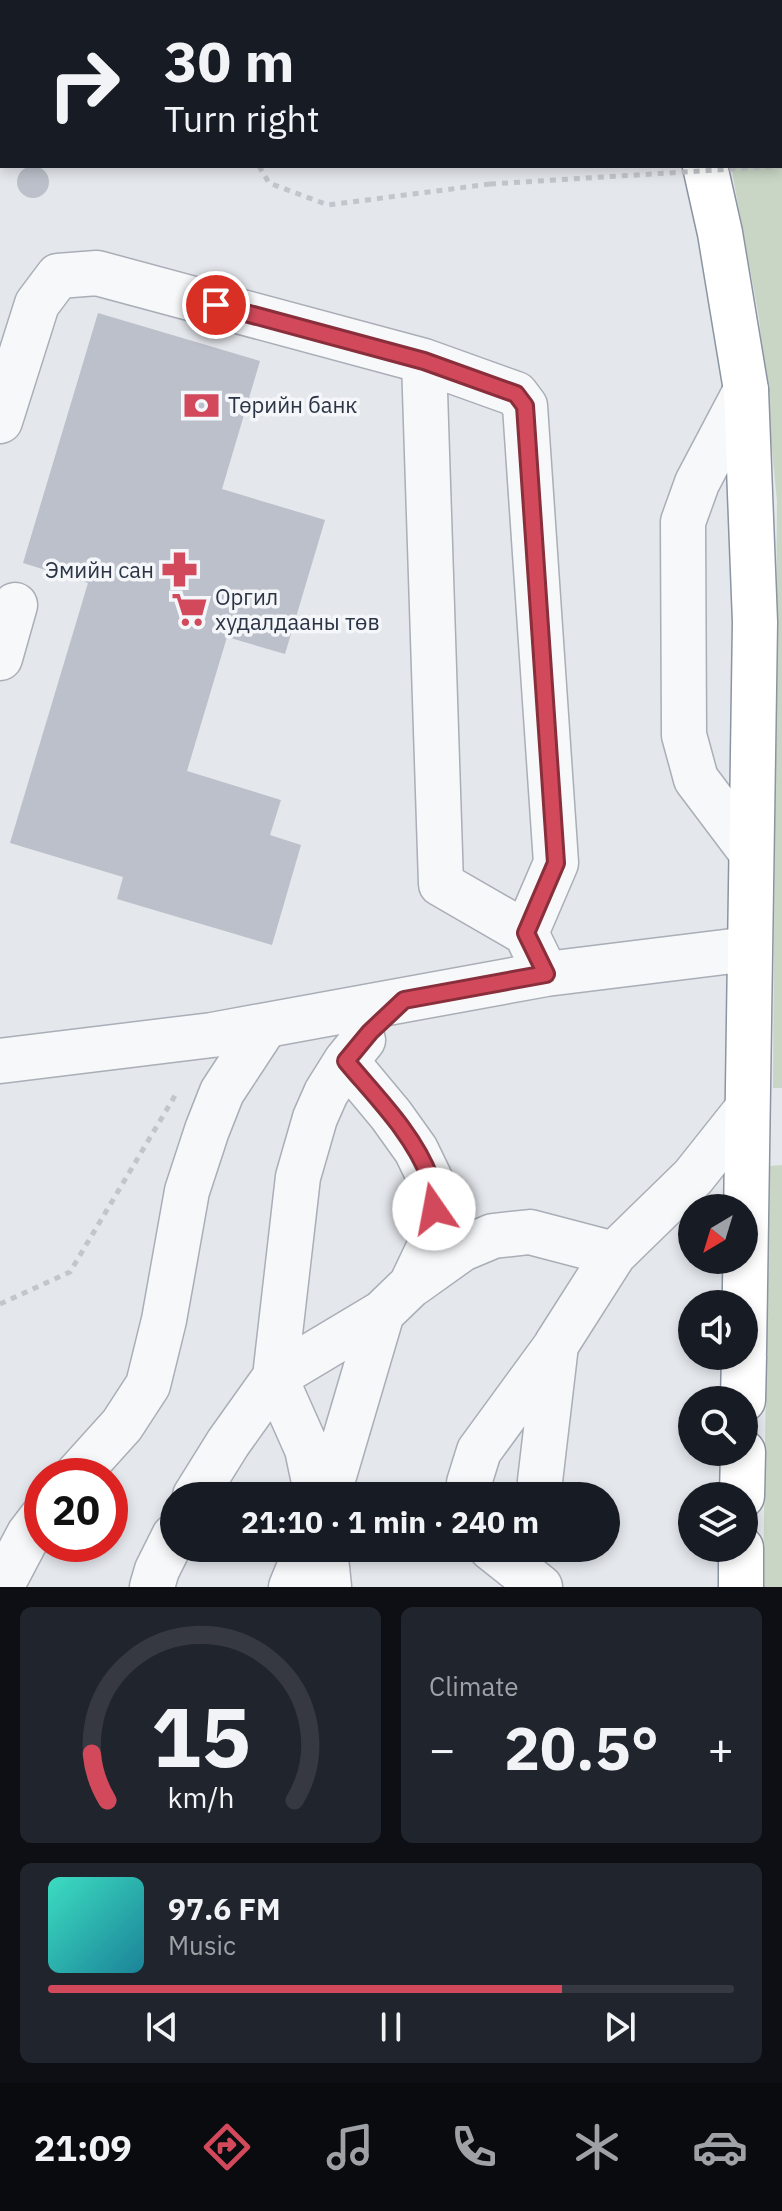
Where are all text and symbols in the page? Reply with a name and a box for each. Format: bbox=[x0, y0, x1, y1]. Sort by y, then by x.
text: 30 m bbox=[164, 25, 294, 97]
icon: right bbox=[32, 32, 136, 136]
text: Turn right bbox=[164, 95, 320, 142]
pin bbox=[182, 271, 250, 339]
icon: arrive bbox=[194, 283, 238, 327]
bank icon: Төрийн банк bbox=[183, 386, 221, 424]
place label: Төрийн банк bbox=[228, 390, 357, 419]
pharmacy icon: Эмийн сан bbox=[161, 551, 199, 589]
place label: Эмийн сан bbox=[45, 555, 154, 584]
place label: Оргил худалдааны төв bbox=[215, 582, 380, 636]
supermarket icon: Оргил худалдааны төв bbox=[170, 591, 208, 629]
position arrow bbox=[392, 1167, 476, 1251]
north arrow bbox=[678, 1194, 758, 1274]
map controls bbox=[678, 1194, 758, 1562]
button: sound bbox=[678, 1290, 758, 1370]
button: search bbox=[678, 1386, 758, 1466]
speed limit sign: 20 bbox=[24, 1458, 128, 1562]
button: layers bbox=[678, 1482, 758, 1562]
text: 21:10 · 1 min · 240 m bbox=[241, 1502, 539, 1541]
text: Climate bbox=[429, 1669, 519, 1703]
text: 15 bbox=[151, 1682, 250, 1790]
text: 20.5° bbox=[504, 1708, 659, 1787]
text: − bbox=[429, 1720, 455, 1777]
text: + bbox=[708, 1720, 734, 1777]
text: km/h bbox=[167, 1779, 234, 1816]
text: 97.6 FM bbox=[168, 1889, 281, 1928]
text: Music bbox=[168, 1928, 236, 1962]
icon: previous bbox=[140, 2005, 184, 2049]
icon: pause bbox=[369, 2005, 413, 2049]
icon: next bbox=[598, 2005, 642, 2049]
icon: directions bbox=[199, 2119, 255, 2175]
icon: music bbox=[322, 2119, 378, 2175]
icon: phone bbox=[446, 2119, 502, 2175]
icon: climate bbox=[569, 2119, 625, 2175]
icon: car bbox=[692, 2119, 748, 2175]
text: 21:09 bbox=[34, 2124, 132, 2171]

